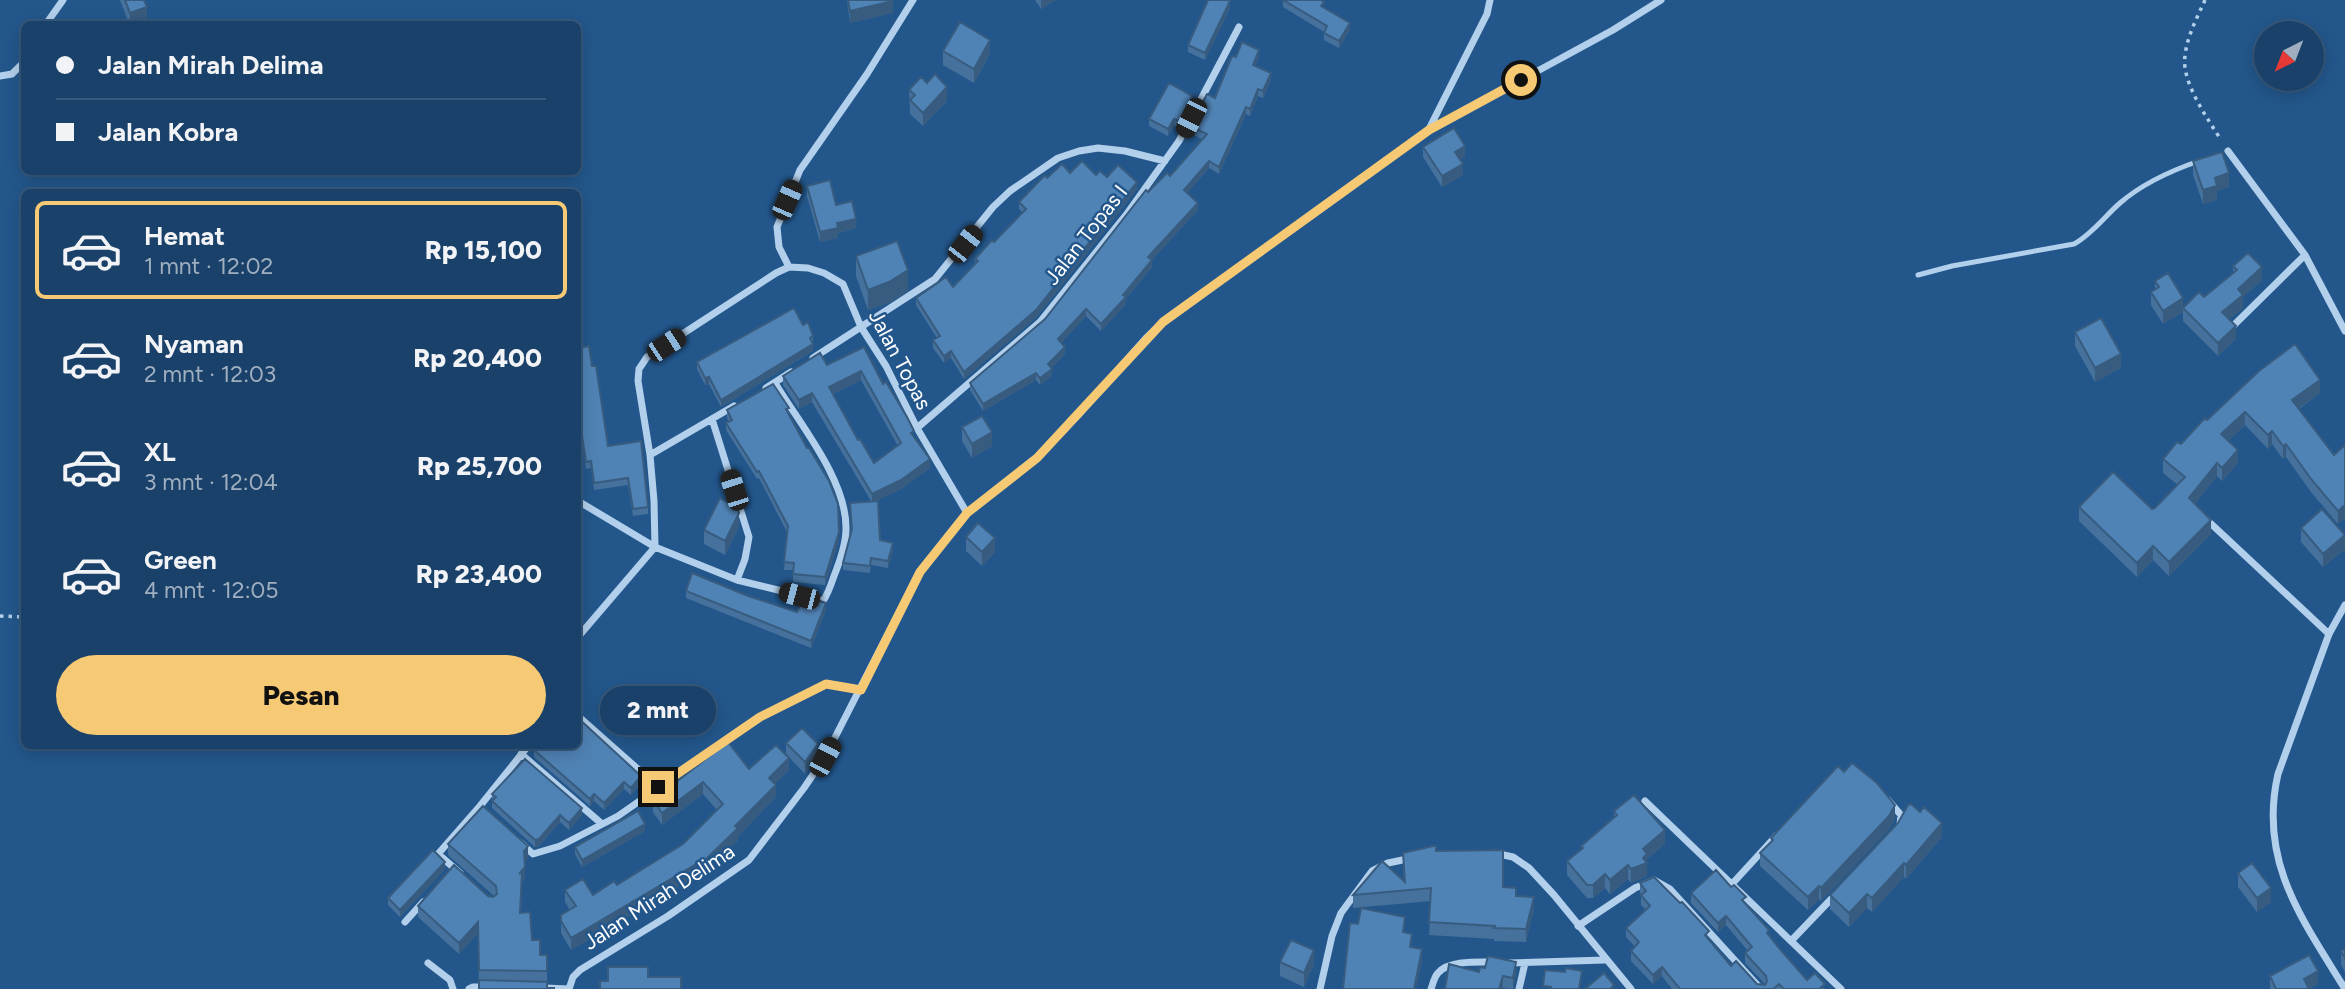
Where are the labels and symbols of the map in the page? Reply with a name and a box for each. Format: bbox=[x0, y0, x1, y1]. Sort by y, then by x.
north arrow bbox=[2254, 21, 2324, 91]
route start bbox=[1505, 64, 1537, 96]
car bbox=[1173, 95, 1210, 141]
car bbox=[769, 177, 806, 223]
street label: Jalan Topas I bbox=[1039, 180, 1132, 290]
car bbox=[944, 221, 987, 267]
street label: Jalan Topas bbox=[864, 306, 937, 414]
car bbox=[643, 325, 690, 365]
car bbox=[718, 467, 751, 513]
car bbox=[776, 580, 823, 612]
callout: 2 mnt bbox=[600, 686, 716, 734]
car bbox=[806, 734, 845, 780]
route end bbox=[642, 771, 674, 803]
street label: Jalan Mirah Delima bbox=[578, 838, 739, 955]

